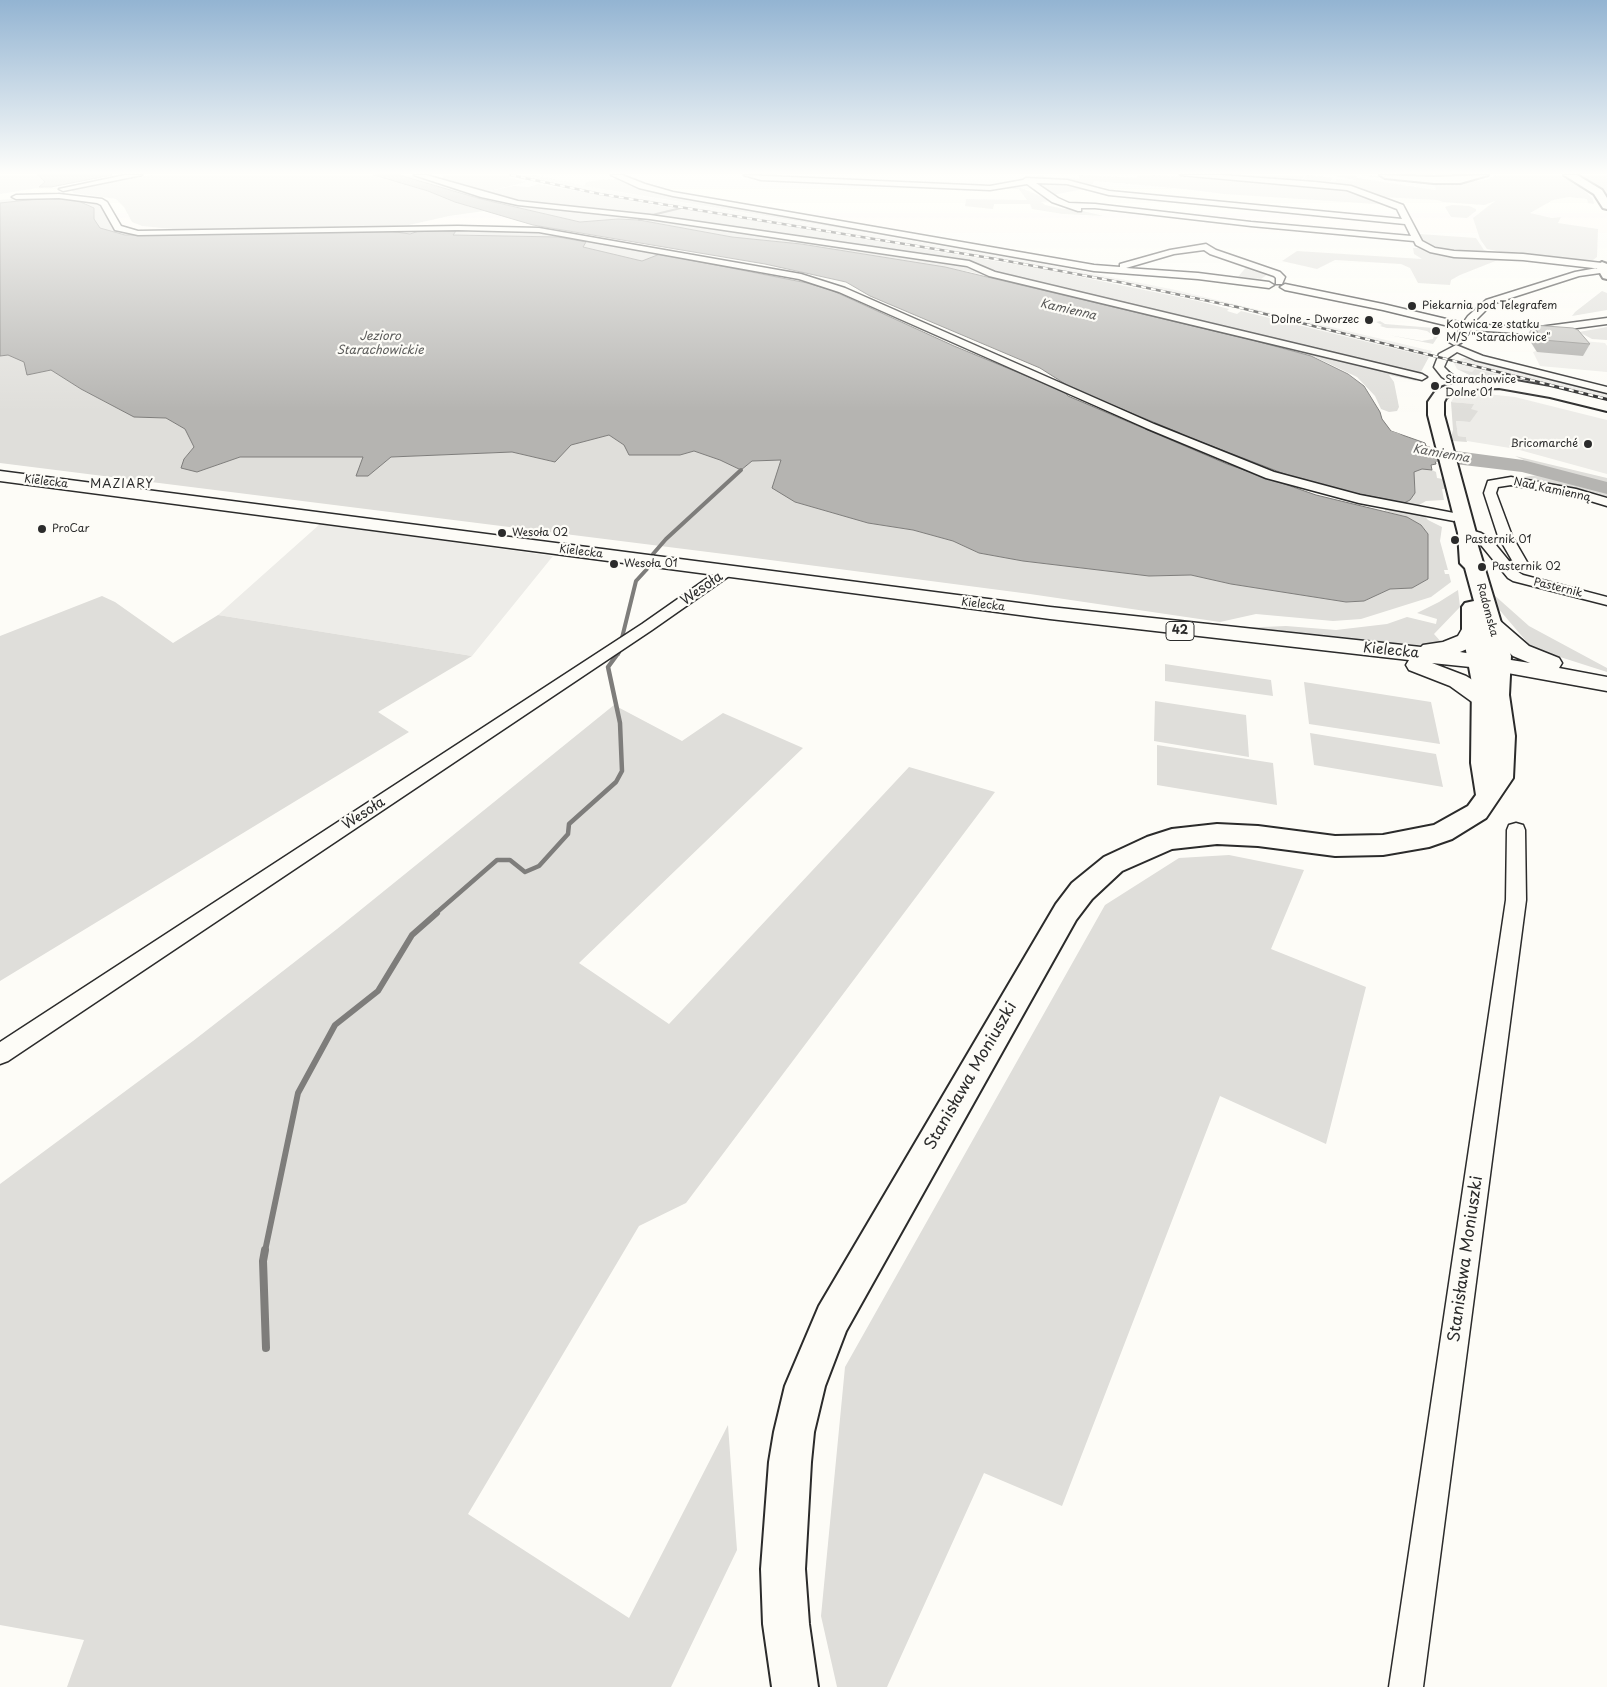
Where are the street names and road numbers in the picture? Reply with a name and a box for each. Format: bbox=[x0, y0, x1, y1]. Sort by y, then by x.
street label: Kielecka bbox=[23, 473, 69, 491]
street label: Nad Kamienną bbox=[1512, 475, 1592, 505]
street label: Kielecka bbox=[558, 543, 604, 561]
street label: Wesoła bbox=[678, 569, 726, 609]
street label: Pasternik bbox=[1532, 576, 1584, 600]
street label: Radomska bbox=[1474, 582, 1500, 638]
street label: Kielecka bbox=[960, 596, 1006, 614]
road number: 42 bbox=[1166, 622, 1194, 640]
street label: Kielecka bbox=[1362, 640, 1420, 662]
street label: Wesoła bbox=[340, 794, 388, 834]
street label: Stanisława Moniuszki bbox=[921, 999, 1021, 1153]
street label: Stanisława Moniuszki bbox=[1445, 1175, 1487, 1343]

